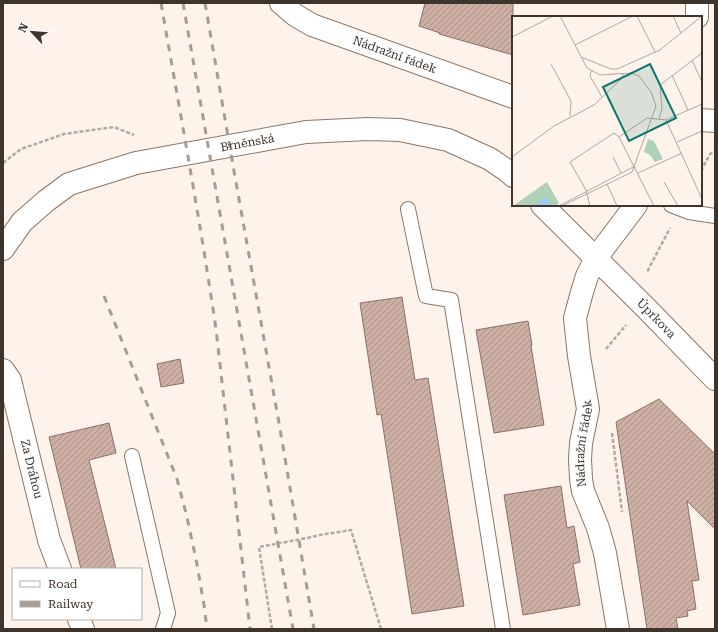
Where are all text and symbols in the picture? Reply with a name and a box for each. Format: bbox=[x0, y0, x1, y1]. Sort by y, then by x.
north arrow bbox=[12, 12, 52, 52]
inset map bbox=[512, 16, 702, 206]
text: N bbox=[16, 21, 31, 34]
street label: Nádražní řádek bbox=[351, 33, 439, 76]
street label: Brněnská bbox=[219, 131, 276, 154]
street label: Úprkova bbox=[634, 296, 679, 342]
street label: Nádražní řádek bbox=[573, 398, 595, 488]
street label: Za Dráhou bbox=[18, 438, 46, 501]
legend bbox=[12, 568, 142, 620]
text: Road bbox=[48, 577, 78, 591]
text: Railway bbox=[48, 597, 94, 611]

